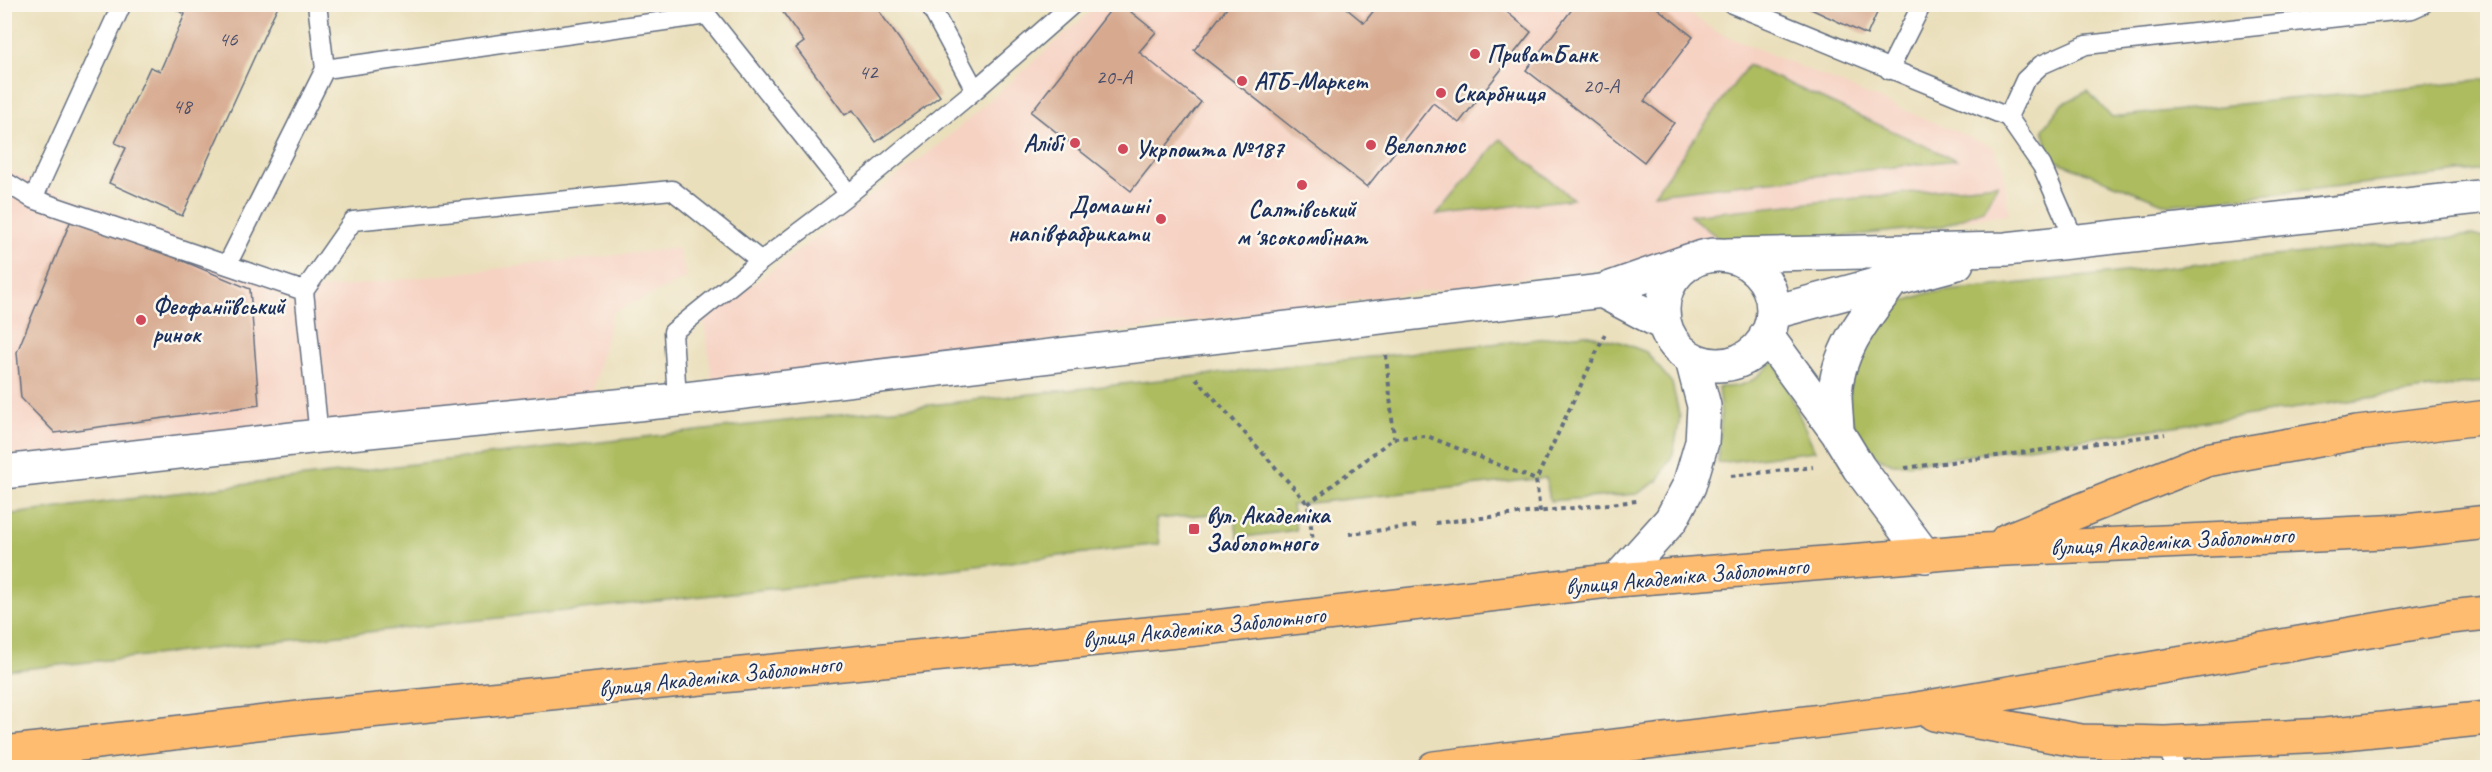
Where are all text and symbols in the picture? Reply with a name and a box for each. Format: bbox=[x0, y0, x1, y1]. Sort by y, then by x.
house number: 46 bbox=[219, 26, 238, 52]
place label: ПриватБанк bbox=[1487, 39, 1600, 69]
marker: ПриватБанк bbox=[1468, 47, 1482, 61]
house number: 42 bbox=[859, 59, 879, 85]
house number: 20-А bbox=[1096, 64, 1134, 90]
place label: АТБ-Маркет bbox=[1254, 66, 1369, 96]
house number: 20-А bbox=[1583, 73, 1621, 99]
marker: АТБ-Маркет bbox=[1235, 74, 1249, 88]
place label: Скарбниця bbox=[1453, 78, 1546, 108]
marker: Скарбниця bbox=[1434, 86, 1448, 100]
house number: 48 bbox=[173, 93, 194, 119]
place label: Алібі bbox=[1024, 128, 1066, 158]
place label: Велоплюс bbox=[1383, 130, 1466, 160]
place label: Укрпошта №187 bbox=[1135, 134, 1285, 164]
marker: Алібі bbox=[1068, 136, 1082, 150]
marker: Велоплюс bbox=[1364, 138, 1378, 152]
marker: Укрпошта №187 bbox=[1116, 142, 1130, 156]
marker: Салтівський мʼясокомбінат bbox=[1295, 178, 1309, 192]
place label: Домашні напівфабрикати bbox=[1008, 190, 1152, 248]
place label: Салтівський мʼясокомбінат bbox=[1237, 194, 1369, 252]
marker: Домашні напівфабрикати bbox=[1154, 212, 1168, 226]
place label: Феофаніївський ринок bbox=[153, 291, 287, 349]
marker: Феофаніївський ринок bbox=[134, 313, 148, 327]
place label: вул. Академіка Заболотного bbox=[1206, 500, 1332, 558]
street label: вулиця Академіка Заболотного bbox=[2049, 520, 2296, 562]
marker: вул. Академіка Заболотного bbox=[1187, 522, 1201, 536]
street label: вулиця Академіка Заболотного bbox=[1564, 550, 1811, 602]
street label: вулиця Академіка Заболотного bbox=[1081, 599, 1328, 655]
street label: вулиця Академіка Заболотного bbox=[597, 648, 844, 704]

